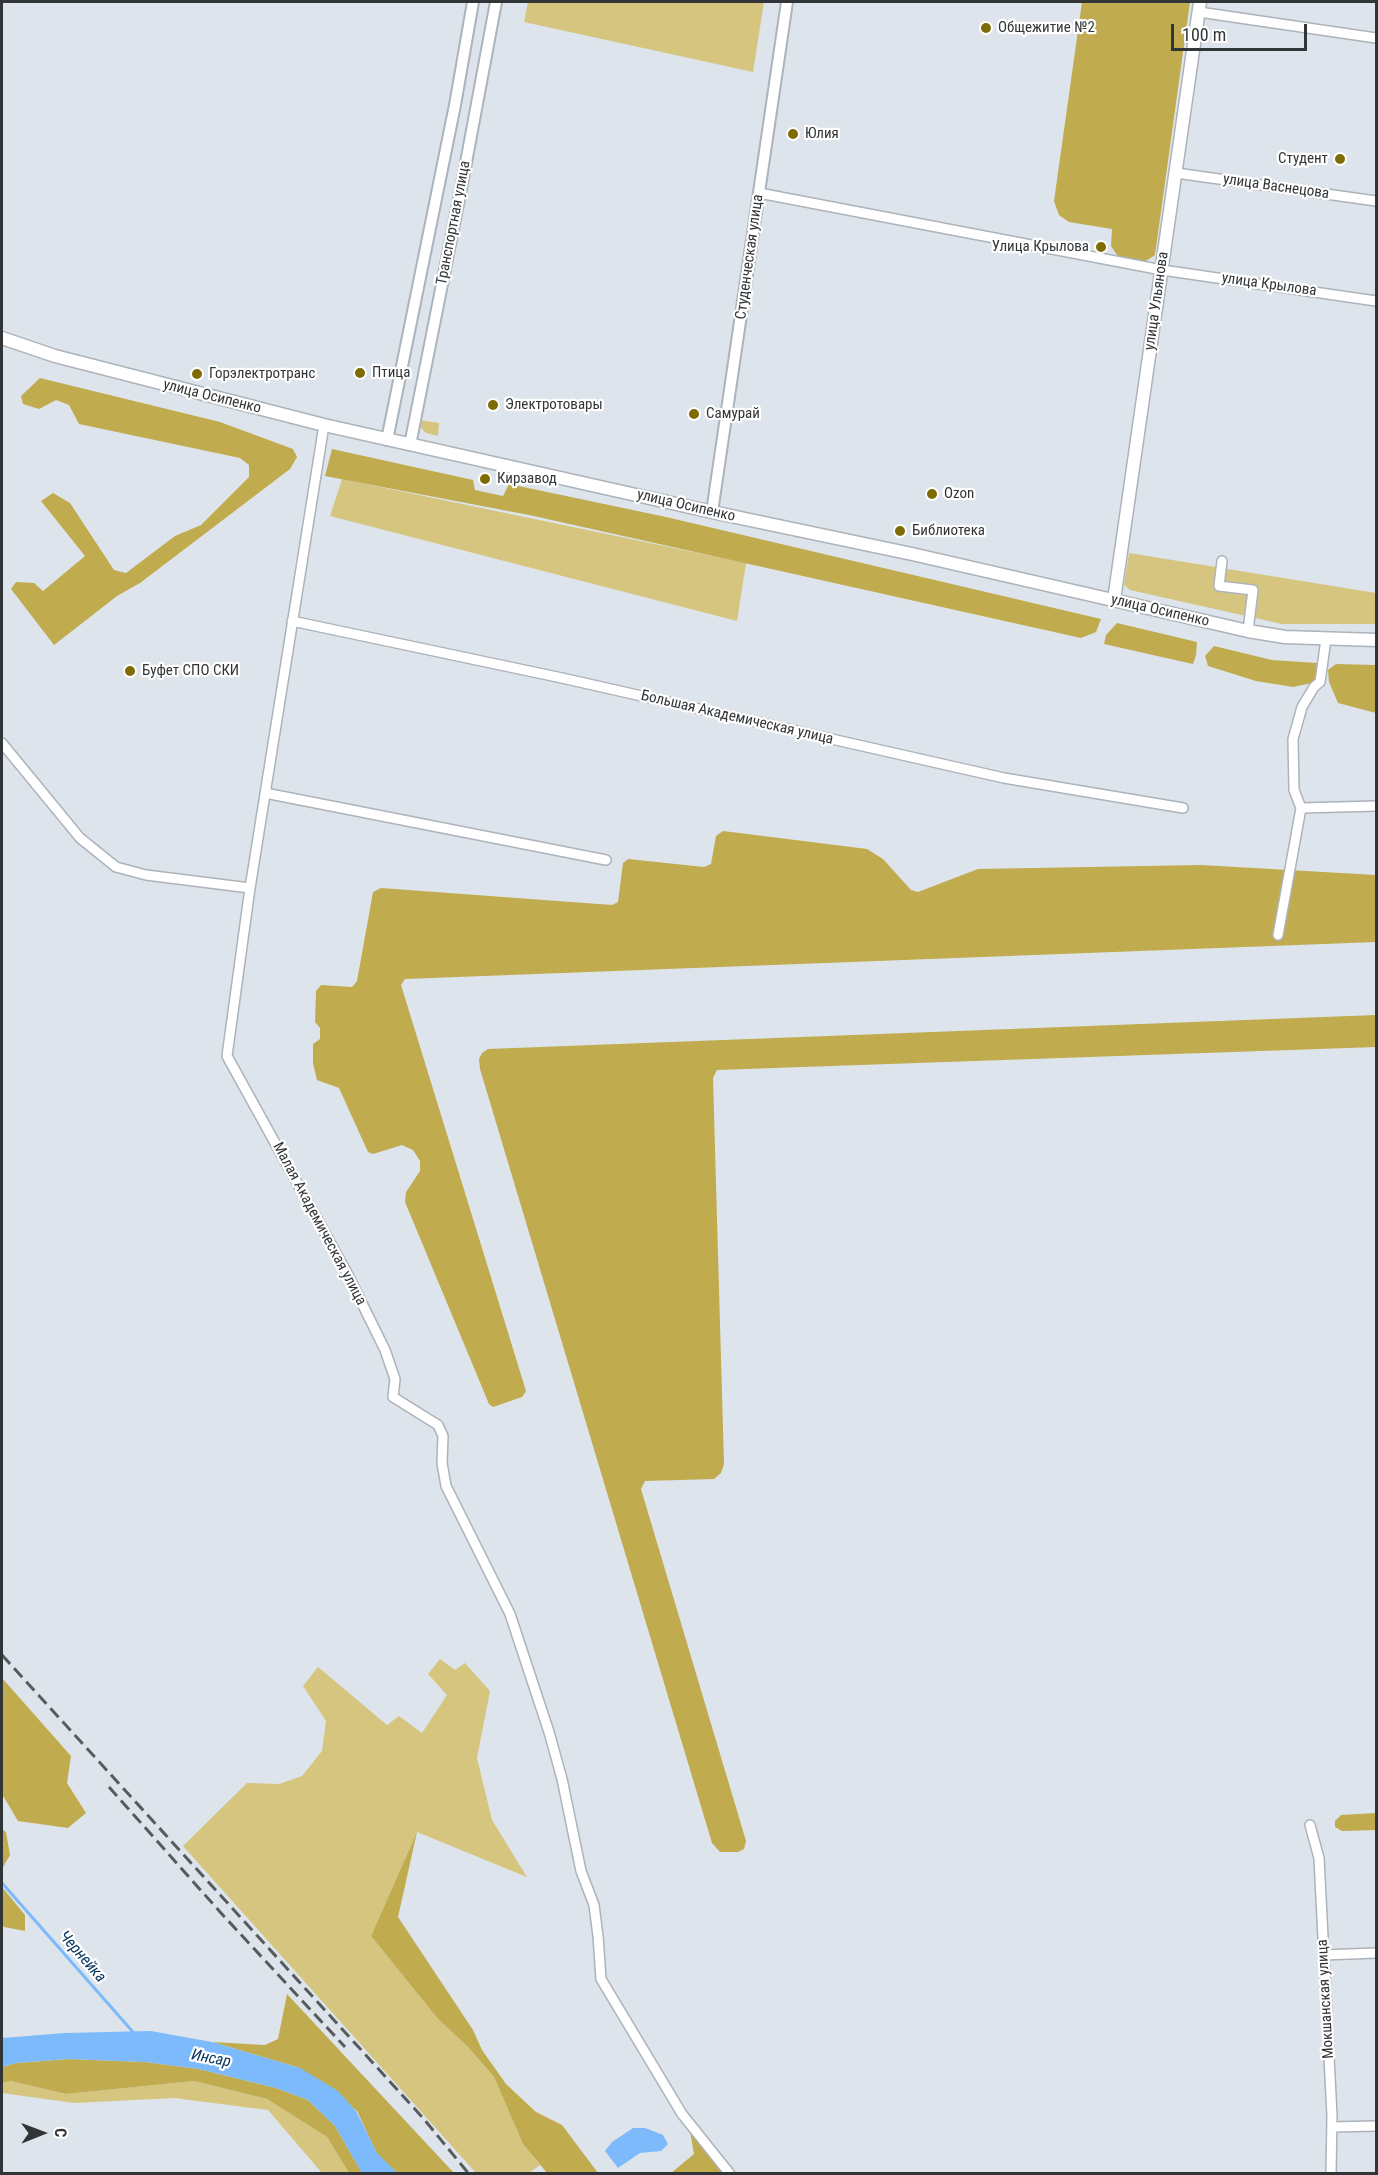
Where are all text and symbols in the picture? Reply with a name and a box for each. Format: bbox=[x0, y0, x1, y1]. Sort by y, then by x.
scale bar bbox=[1174, 12, 1310, 50]
place label: Общежитие №2 bbox=[998, 19, 1095, 37]
marker: Общежитие №2 bbox=[979, 21, 993, 35]
text: 100 m bbox=[1182, 24, 1226, 45]
place label: Юлия bbox=[805, 125, 839, 143]
marker: Юлия bbox=[786, 127, 800, 141]
place label: Студент bbox=[1278, 150, 1328, 168]
marker: Студент bbox=[1333, 152, 1347, 166]
street label: Транспортная улица bbox=[433, 159, 475, 287]
street label: улица Васнецова bbox=[1222, 171, 1330, 203]
street label: Студенческая улица bbox=[732, 193, 768, 321]
place label: Улица Крылова bbox=[992, 238, 1089, 256]
marker: Улица Крылова bbox=[1094, 240, 1108, 254]
street label: улица Ульянова bbox=[1141, 251, 1173, 351]
street label: улица Крылова bbox=[1220, 269, 1318, 301]
place label: Птица bbox=[372, 364, 410, 382]
place label: Горэлектротранс bbox=[209, 365, 315, 383]
marker: Птица bbox=[353, 366, 367, 380]
marker: Горэлектротранс bbox=[190, 367, 204, 381]
street label: улица Осипенко bbox=[161, 376, 263, 418]
place label: Электротовары bbox=[505, 396, 603, 414]
marker: Электротовары bbox=[486, 398, 500, 412]
place label: Самурай bbox=[706, 405, 760, 423]
marker: Самурай bbox=[687, 407, 701, 421]
place label: Кирзавод bbox=[497, 470, 557, 488]
marker: Кирзавод bbox=[478, 472, 492, 486]
place label: Ozon bbox=[944, 485, 974, 503]
street label: улица Осипенко bbox=[635, 486, 737, 526]
marker: Ozon bbox=[925, 487, 939, 501]
place label: Библиотека bbox=[912, 522, 985, 540]
marker: Библиотека bbox=[893, 524, 907, 538]
street label: улица Осипенко bbox=[1109, 591, 1211, 631]
place label: Буфет СПО СКИ bbox=[142, 662, 239, 680]
marker: Буфет СПО СКИ bbox=[123, 664, 137, 678]
street label: Большая Академическая улица bbox=[639, 687, 835, 749]
street label: Малая Академическая улица bbox=[268, 1139, 370, 1309]
water label: Чернейка bbox=[54, 1927, 110, 1987]
street label: Мокшанская улица bbox=[1314, 1939, 1338, 2059]
water label: Инсар bbox=[190, 2046, 232, 2072]
north arrow bbox=[12, 2103, 72, 2163]
text: С bbox=[51, 2128, 70, 2137]

